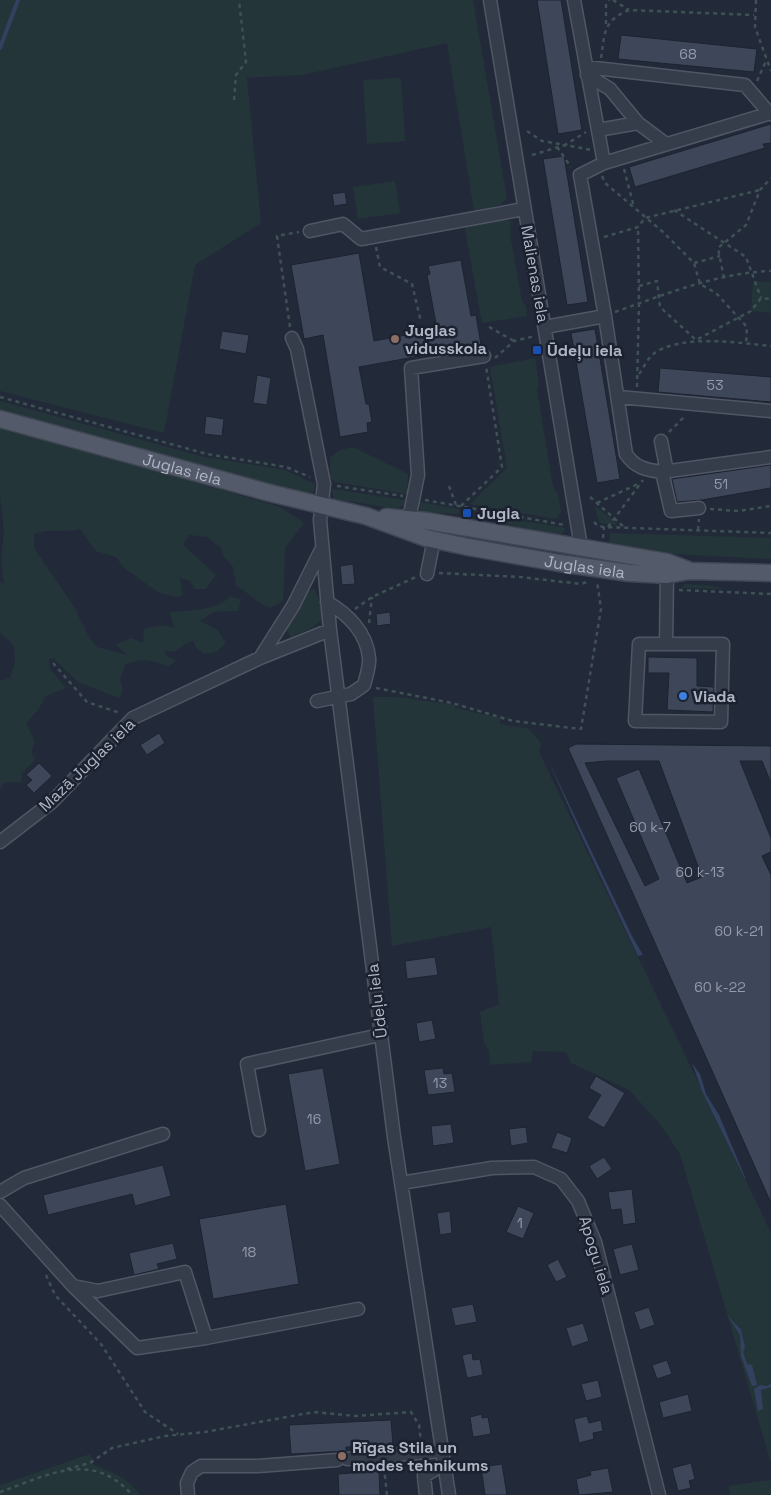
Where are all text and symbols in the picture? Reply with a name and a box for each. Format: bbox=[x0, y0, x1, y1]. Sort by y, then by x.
house number: 68 bbox=[679, 45, 697, 63]
street label: Malienas iela bbox=[516, 224, 554, 324]
place label: Juglas vidusskola bbox=[405, 320, 487, 359]
marker: Juglas vidusskola bbox=[389, 333, 401, 345]
place label: Ūdeļu iela bbox=[547, 340, 622, 361]
marker: Ūdeļu iela bbox=[531, 344, 543, 356]
house number: 53 bbox=[707, 376, 723, 394]
street label: Juglas iela bbox=[140, 448, 224, 490]
house number: 51 bbox=[714, 475, 728, 493]
place label: Jugla bbox=[477, 503, 520, 524]
marker: Jugla bbox=[461, 507, 473, 519]
street label: Juglas iela bbox=[543, 550, 627, 583]
place label: Viada bbox=[693, 686, 736, 707]
marker: Viada bbox=[677, 690, 689, 702]
street label: Mazā Juglas iela bbox=[34, 714, 140, 816]
house number: 60 k-7 bbox=[629, 818, 671, 836]
house number: 60 k-13 bbox=[676, 863, 724, 881]
house number: 60 k-21 bbox=[715, 922, 763, 940]
street label: Ūdeļu iela bbox=[362, 963, 392, 1039]
house number: 60 k-22 bbox=[694, 978, 746, 996]
house number: 13 bbox=[433, 1074, 447, 1092]
house number: 16 bbox=[307, 1110, 321, 1128]
street label: Apogu iela bbox=[574, 1213, 618, 1297]
house number: 1 bbox=[517, 1214, 523, 1232]
house number: 18 bbox=[242, 1243, 257, 1261]
place label: Rīgas Stila un modes tehnikums bbox=[352, 1437, 488, 1476]
marker: Rīgas Stila un modes tehnikums bbox=[336, 1450, 348, 1462]

